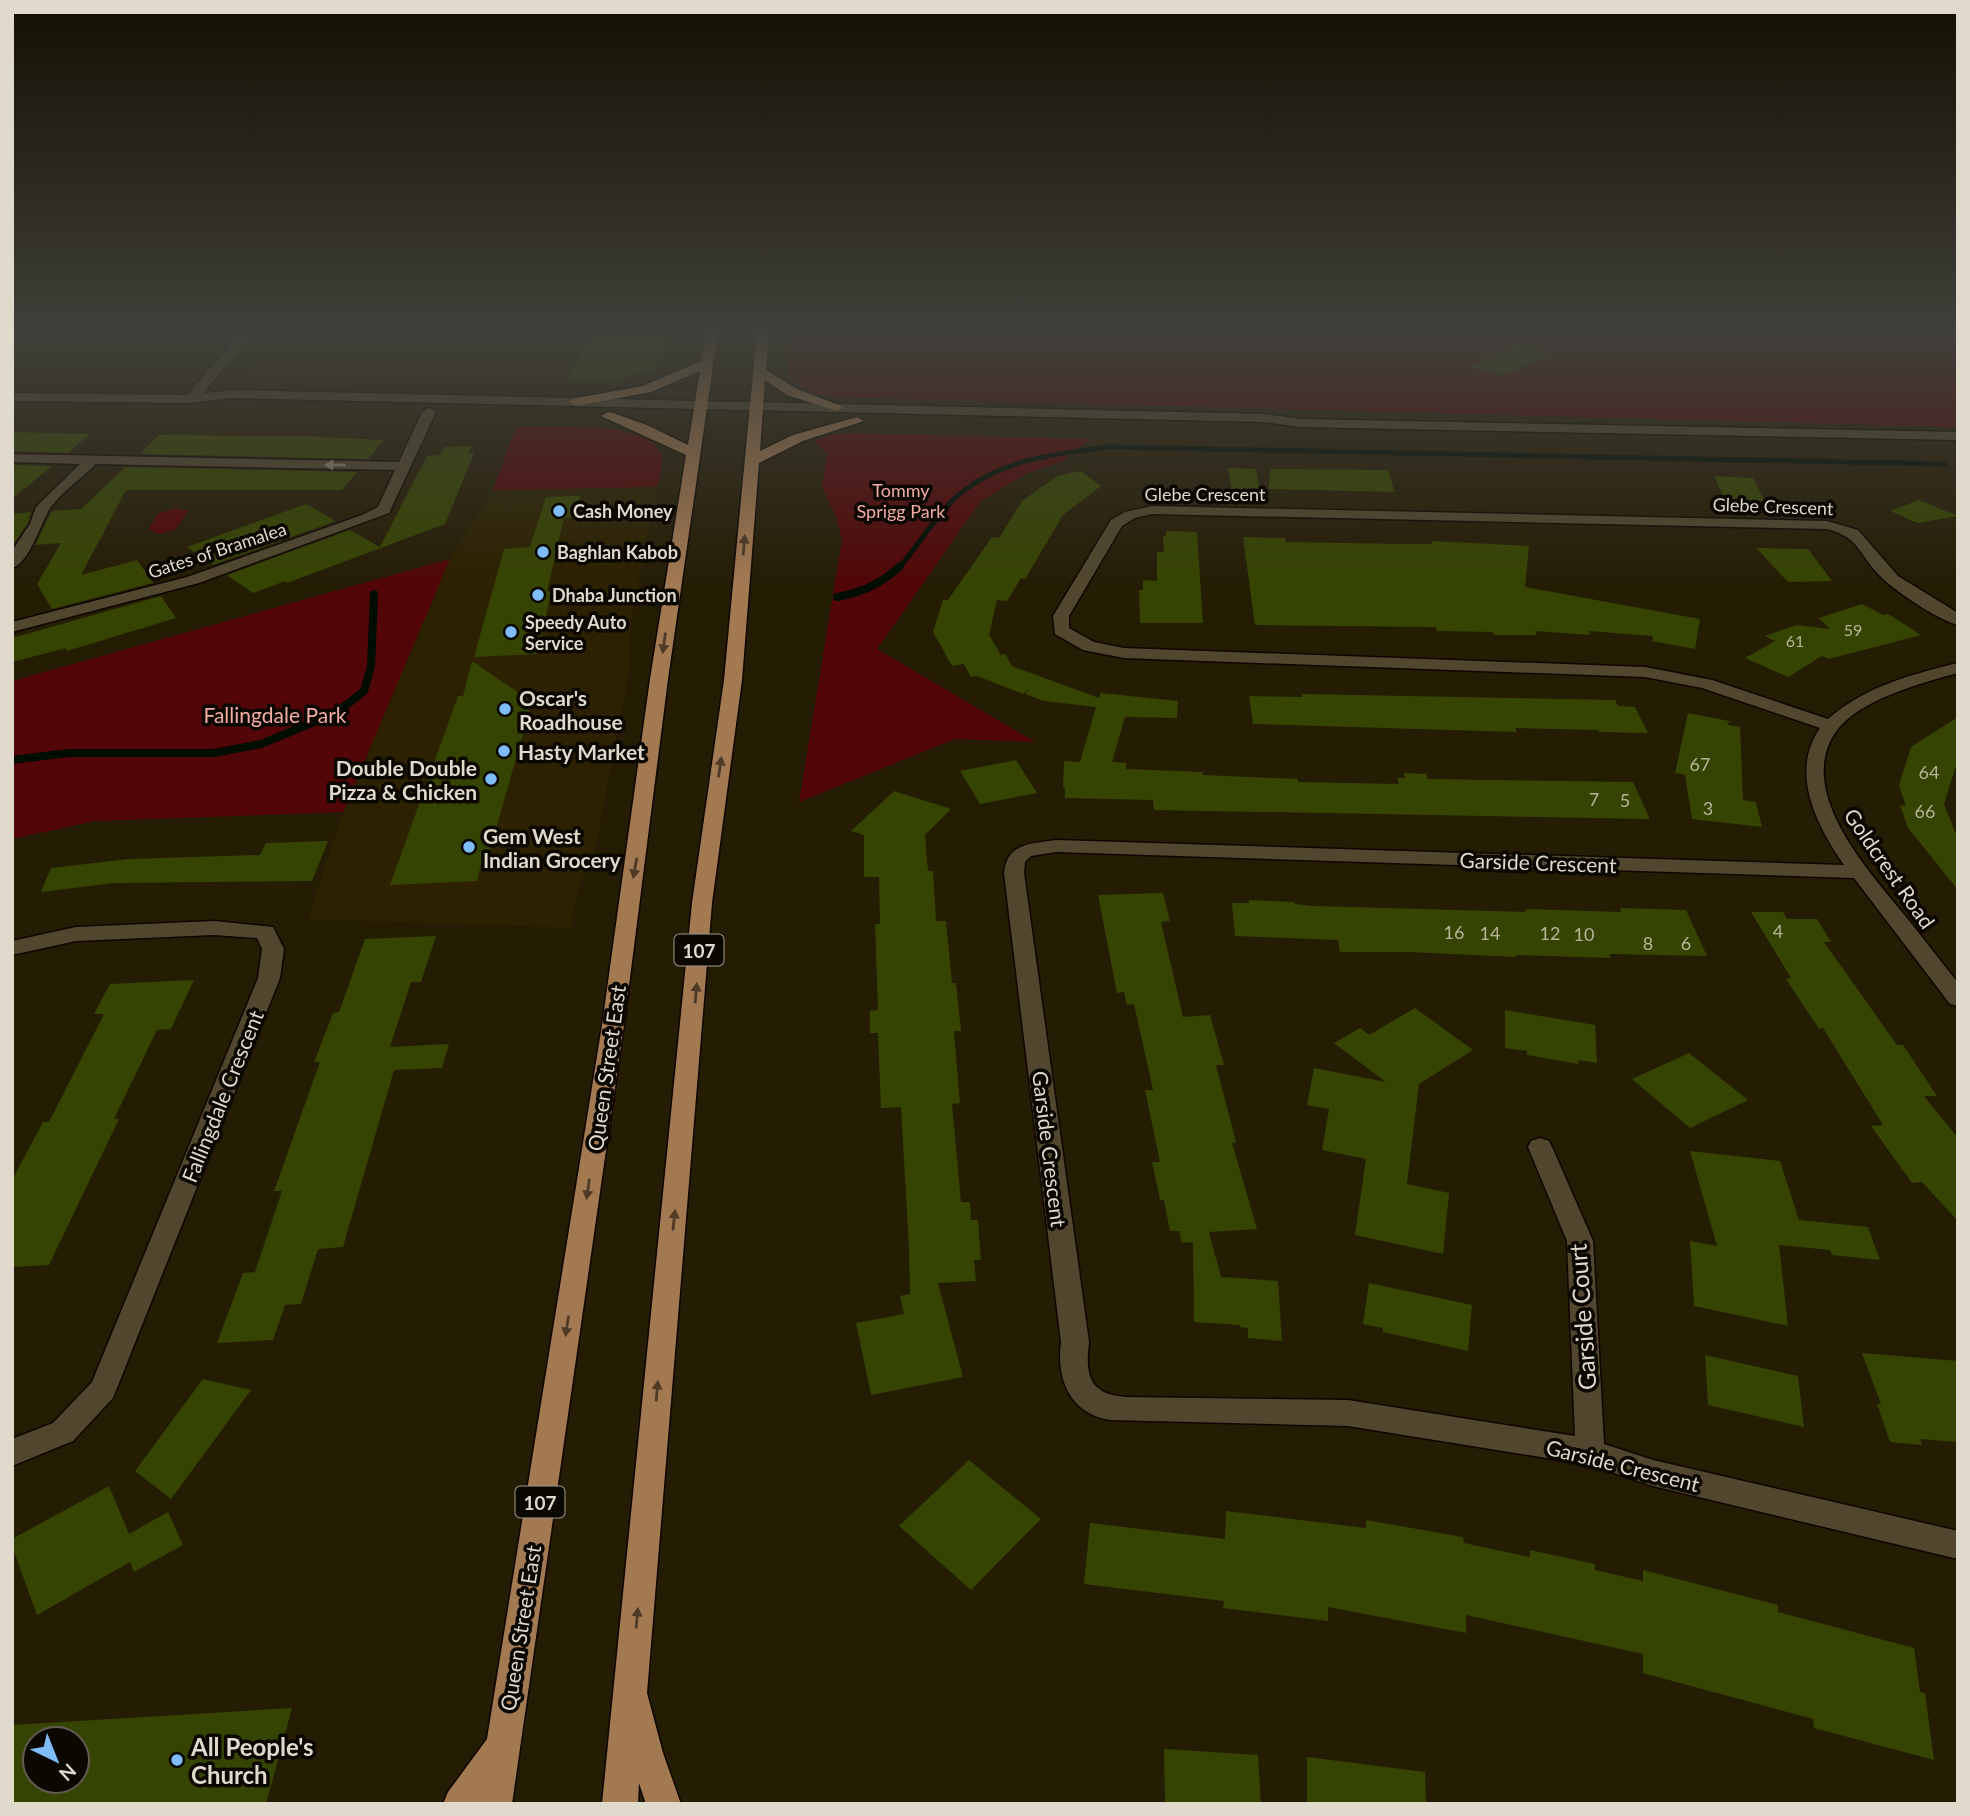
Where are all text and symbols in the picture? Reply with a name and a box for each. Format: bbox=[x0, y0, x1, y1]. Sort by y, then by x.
one-way arrow bbox=[323, 459, 345, 471]
park label: Tommy Sprigg Park bbox=[857, 479, 946, 522]
street label: Glebe Crescent bbox=[1145, 483, 1266, 505]
street label: Glebe Crescent bbox=[1712, 493, 1834, 519]
place label: Cash Money bbox=[573, 500, 673, 522]
marker: Cash Money bbox=[551, 503, 567, 519]
street label: Gates of Bramalea bbox=[145, 517, 289, 583]
one-way arrow bbox=[739, 533, 750, 555]
place label: Baghlan Kabob bbox=[557, 541, 678, 563]
marker: Baghlan Kabob bbox=[535, 544, 551, 560]
place label: Dhaba Junction bbox=[552, 584, 677, 606]
marker: Dhaba Junction bbox=[530, 587, 546, 603]
place label: Speedy Auto Service bbox=[525, 611, 627, 654]
house number: 59 bbox=[1844, 620, 1862, 639]
marker: Speedy Auto Service bbox=[503, 624, 519, 640]
house number: 61 bbox=[1786, 631, 1804, 650]
one-way arrow bbox=[658, 632, 669, 654]
place label: Oscar's Roadhouse bbox=[519, 685, 623, 734]
marker: Oscar's Roadhouse bbox=[497, 701, 513, 717]
park label: Fallingdale Park bbox=[204, 702, 347, 727]
place label: Hasty Market bbox=[518, 739, 645, 764]
marker: Hasty Market bbox=[496, 743, 512, 759]
house number: 67 bbox=[1690, 753, 1710, 775]
place label: Double Double Pizza & Chicken bbox=[328, 755, 477, 804]
one-way arrow bbox=[715, 756, 726, 778]
house number: 64 bbox=[1919, 761, 1939, 783]
marker: Double Double Pizza & Chicken bbox=[483, 771, 499, 787]
house number: 7 bbox=[1589, 788, 1599, 810]
house number: 5 bbox=[1620, 789, 1630, 811]
house number: 3 bbox=[1703, 797, 1713, 819]
house number: 66 bbox=[1915, 800, 1935, 822]
street label: Goldcrest Road bbox=[1839, 803, 1941, 933]
place label: Gem West Indian Grocery bbox=[483, 823, 621, 872]
marker: Gem West Indian Grocery bbox=[461, 839, 477, 855]
street label: Garside Crescent bbox=[1459, 847, 1617, 877]
one-way arrow bbox=[629, 858, 640, 880]
house number: 4 bbox=[1773, 920, 1783, 942]
house number: 16 bbox=[1444, 921, 1464, 943]
house number: 14 bbox=[1480, 922, 1500, 944]
house number: 12 bbox=[1540, 922, 1560, 944]
house number: 10 bbox=[1574, 923, 1594, 945]
house number: 8 bbox=[1643, 932, 1653, 954]
house number: 6 bbox=[1681, 932, 1691, 954]
road number: 107 bbox=[674, 934, 724, 966]
one-way arrow bbox=[691, 982, 702, 1004]
street label: Queen Street East bbox=[582, 983, 630, 1153]
street label: Fallingdale Crescent bbox=[176, 1006, 268, 1186]
street label: Garside Crescent bbox=[1028, 1070, 1072, 1229]
one-way arrow bbox=[582, 1178, 593, 1200]
one-way arrow bbox=[669, 1208, 680, 1230]
street label: Garside Court bbox=[1562, 1242, 1602, 1391]
one-way arrow bbox=[562, 1315, 573, 1337]
one-way arrow bbox=[652, 1380, 663, 1402]
street label: Garside Crescent bbox=[1544, 1434, 1703, 1496]
road number: 107 bbox=[516, 1486, 564, 1518]
street label: Queen Street East bbox=[495, 1543, 546, 1713]
one-way arrow bbox=[632, 1606, 643, 1628]
north arrow bbox=[21, 1725, 91, 1795]
place label: All People's Church bbox=[190, 1732, 314, 1789]
marker: All People's Church bbox=[169, 1752, 185, 1768]
text: N bbox=[55, 1759, 81, 1786]

